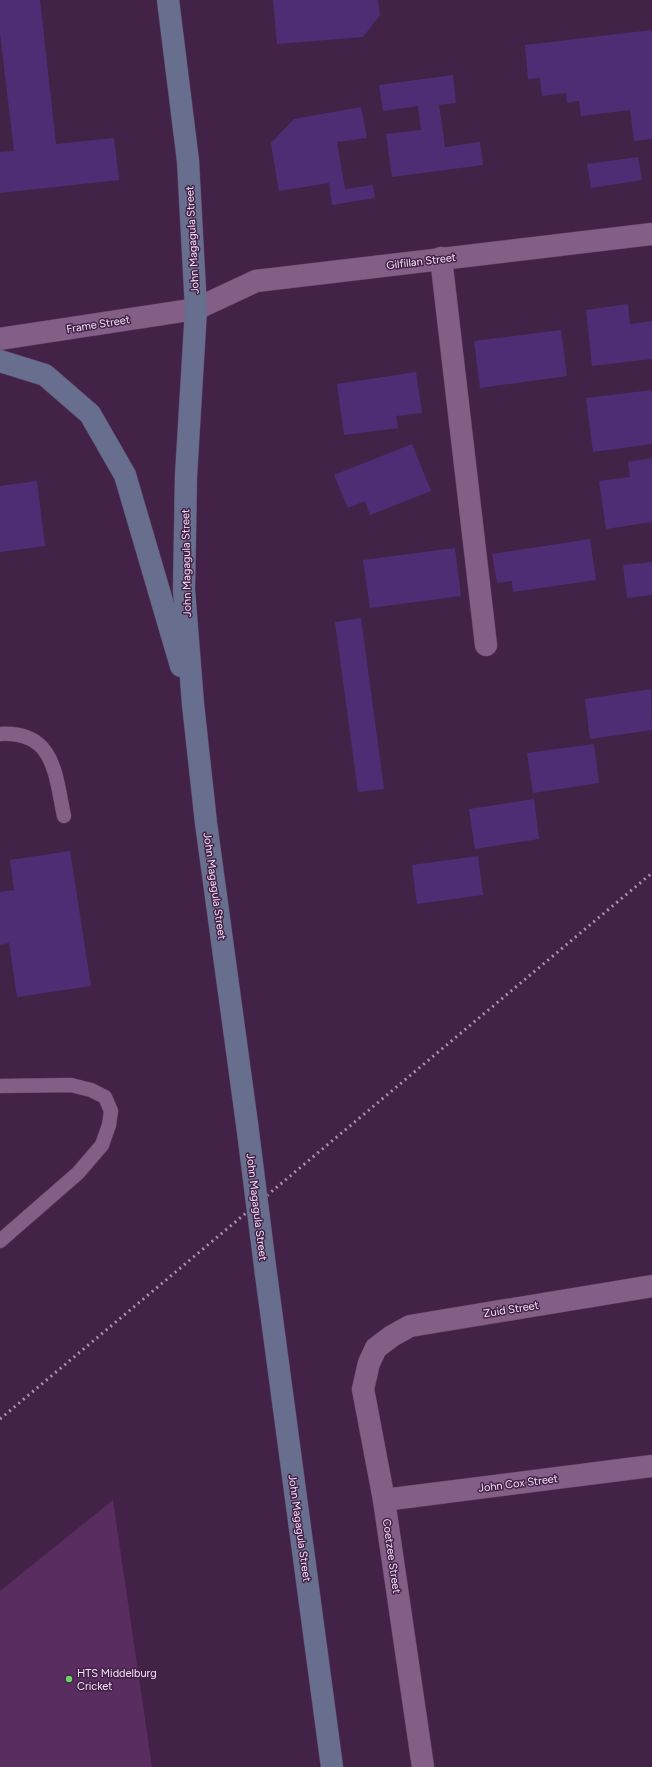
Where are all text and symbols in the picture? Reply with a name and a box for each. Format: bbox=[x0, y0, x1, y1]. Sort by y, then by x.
street label: John Magagula Street bbox=[183, 186, 202, 294]
street label: Gilfillan Street bbox=[385, 251, 457, 272]
street label: Frame Street bbox=[65, 313, 131, 336]
street label: John Magagula Street bbox=[179, 509, 194, 617]
street label: John Magagula Street bbox=[201, 832, 228, 941]
street label: John Magagula Street bbox=[243, 1153, 270, 1262]
street label: Zuid Street bbox=[483, 1299, 540, 1320]
street label: John Cox Street bbox=[478, 1472, 559, 1495]
street label: John Magagula Street bbox=[286, 1474, 313, 1583]
street label: Coetzee Street bbox=[380, 1518, 403, 1594]
place label: HTS Middelburg Cricket bbox=[77, 1667, 157, 1693]
marker: HTS Middelburg Cricket bbox=[64, 1674, 74, 1684]

